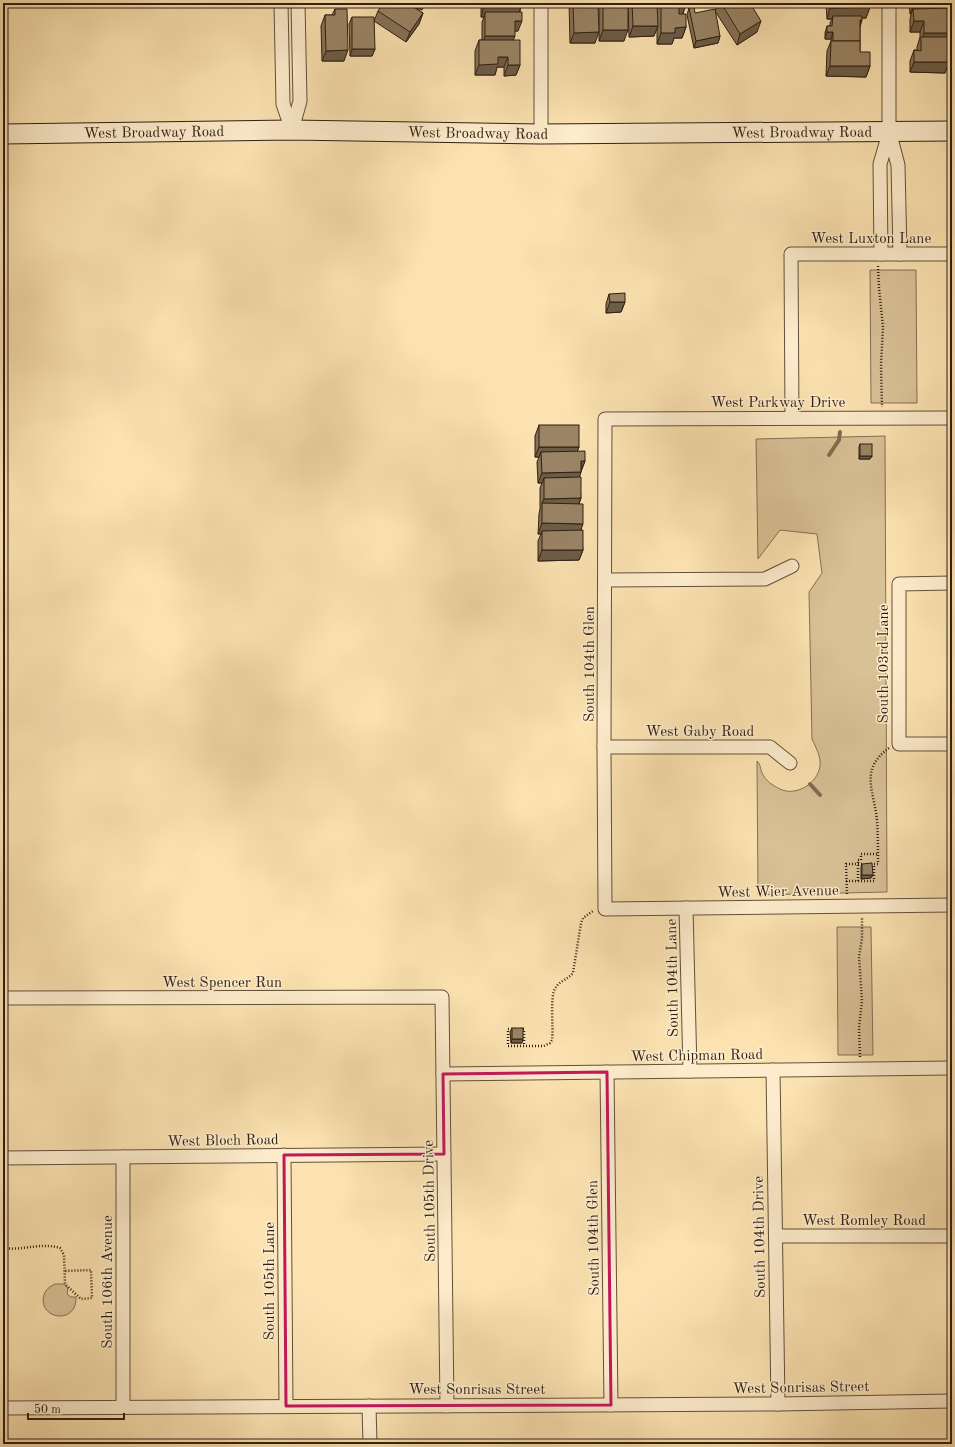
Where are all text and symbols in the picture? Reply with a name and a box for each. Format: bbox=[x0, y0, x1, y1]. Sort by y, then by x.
street label: West Broadway Road bbox=[84, 125, 225, 142]
street label: West Broadway Road bbox=[407, 126, 549, 143]
street label: West Broadway Road bbox=[732, 126, 872, 142]
street label: West Luxton Lane bbox=[811, 232, 931, 247]
street label: West Parkway Drive bbox=[711, 396, 846, 411]
street label: South 103rd Lane bbox=[877, 604, 892, 724]
street label: South 104th Glen bbox=[583, 606, 598, 722]
street label: West Gaby Road bbox=[646, 725, 755, 740]
street label: West Wier Avenue bbox=[717, 884, 839, 901]
street label: South 104th Lane bbox=[665, 918, 682, 1037]
street label: West Spencer Run bbox=[162, 976, 282, 991]
street label: West Chipman Road bbox=[631, 1048, 764, 1065]
street label: West Bloch Road bbox=[167, 1133, 279, 1150]
street label: South 105th Drive bbox=[422, 1140, 439, 1262]
street label: South 104th Drive bbox=[752, 1176, 769, 1298]
street label: South 104th Glen bbox=[586, 1180, 603, 1296]
street label: West Romley Road bbox=[802, 1214, 926, 1229]
street label: South 106th Avenue bbox=[101, 1215, 116, 1349]
street label: South 105th Lane bbox=[263, 1222, 278, 1340]
street label: West Sonrisas Street bbox=[732, 1380, 870, 1397]
street label: West Sonrisas Street bbox=[409, 1383, 545, 1398]
scale bar bbox=[28, 1395, 124, 1421]
text: 50 m bbox=[34, 1403, 61, 1416]

